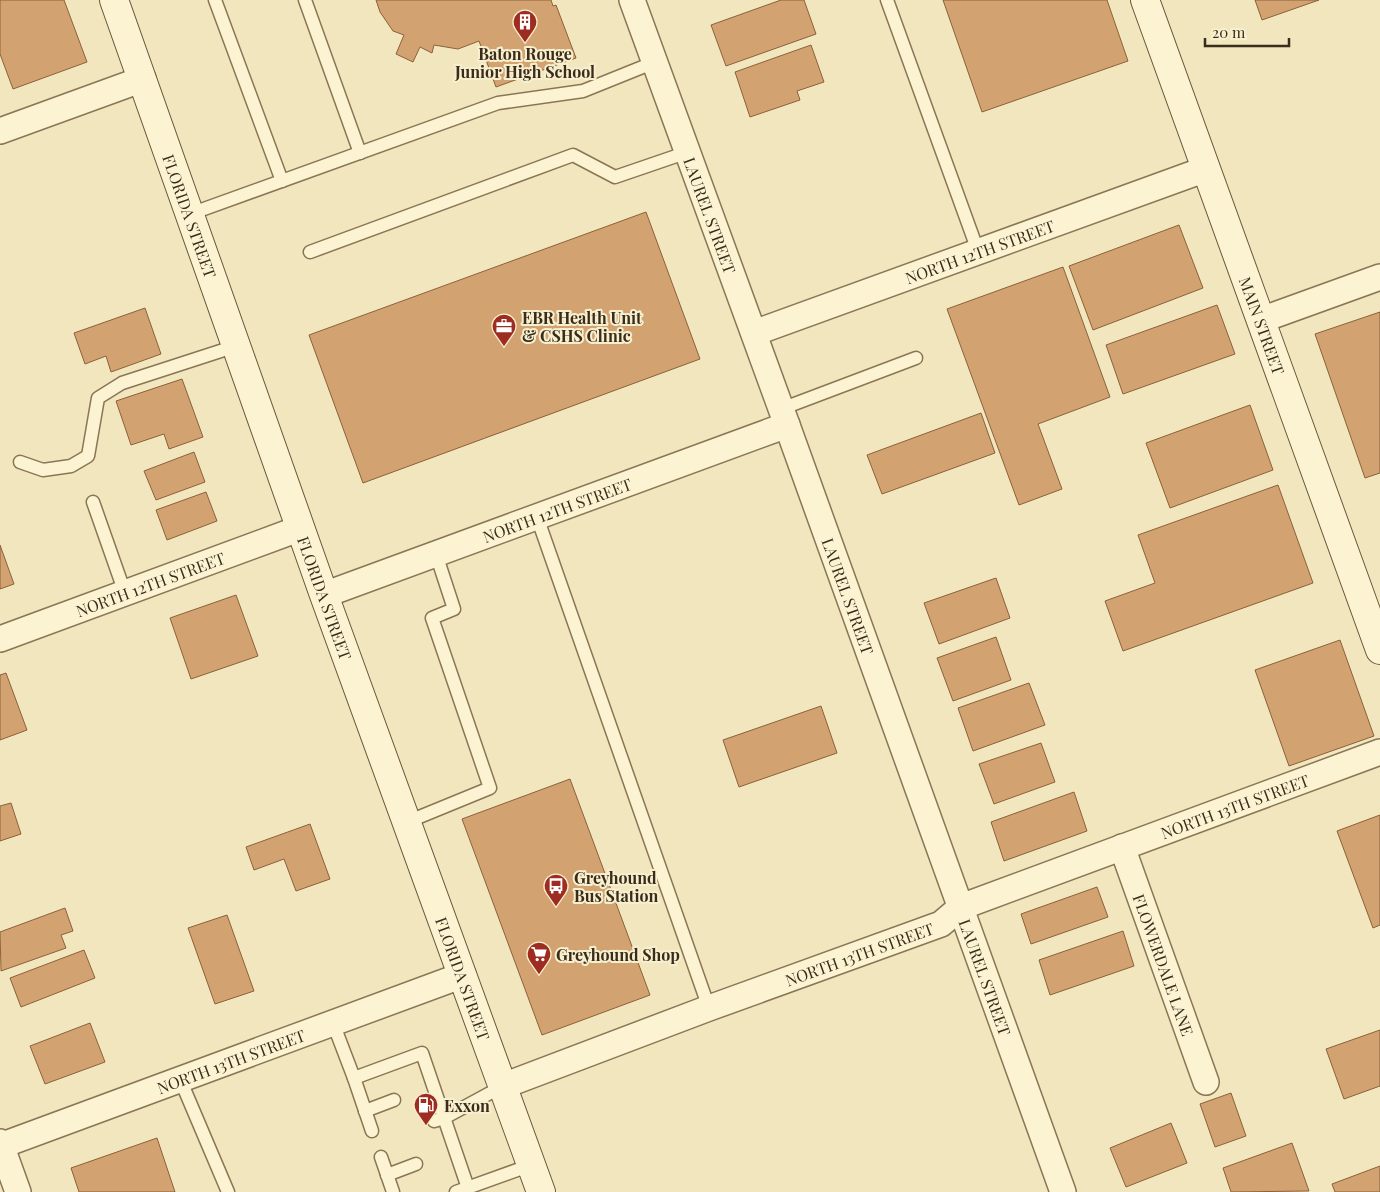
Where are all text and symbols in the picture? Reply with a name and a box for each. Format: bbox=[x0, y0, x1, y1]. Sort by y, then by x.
building icon: Baton Rouge Junior High School bbox=[512, 9, 538, 43]
scale bar bbox=[1205, 15, 1289, 47]
text: 20 m bbox=[1212, 22, 1246, 42]
place label: Baton Rouge Junior High School bbox=[454, 43, 595, 82]
street label: FLORIDA STREET bbox=[159, 151, 222, 281]
street label: LAUREL STREET bbox=[680, 154, 741, 276]
street label: NORTH 12TH STREET bbox=[902, 214, 1057, 288]
street label: MAIN STREET bbox=[1235, 273, 1290, 377]
place label: EBR Health Unit & CSHS Clinic bbox=[522, 307, 642, 346]
office icon: EBR Health Unit & CSHS Clinic bbox=[491, 313, 517, 347]
street label: NORTH 12TH STREET bbox=[479, 473, 634, 546]
street label: FLORIDA STREET bbox=[294, 533, 357, 662]
street label: LAUREL STREET bbox=[818, 535, 879, 657]
street label: NORTH 12TH STREET bbox=[73, 547, 228, 621]
street label: NORTH 13TH STREET bbox=[1158, 769, 1312, 843]
place label: Greyhound Bus Station bbox=[574, 867, 659, 906]
bus stop icon: Greyhound Bus Station bbox=[543, 873, 569, 907]
street label: FLOWERDALE LANE bbox=[1129, 891, 1199, 1038]
street label: FLORIDA STREET bbox=[431, 914, 495, 1043]
street label: LAUREL STREET bbox=[955, 916, 1016, 1038]
street label: NORTH 13TH STREET bbox=[782, 917, 936, 990]
supermarket icon: Greyhound Shop bbox=[526, 941, 552, 975]
place label: Greyhound Shop bbox=[556, 944, 680, 965]
street label: NORTH 13TH STREET bbox=[154, 1024, 308, 1098]
fuel station icon: Exxon bbox=[413, 1092, 439, 1126]
place label: Exxon bbox=[444, 1095, 490, 1116]

